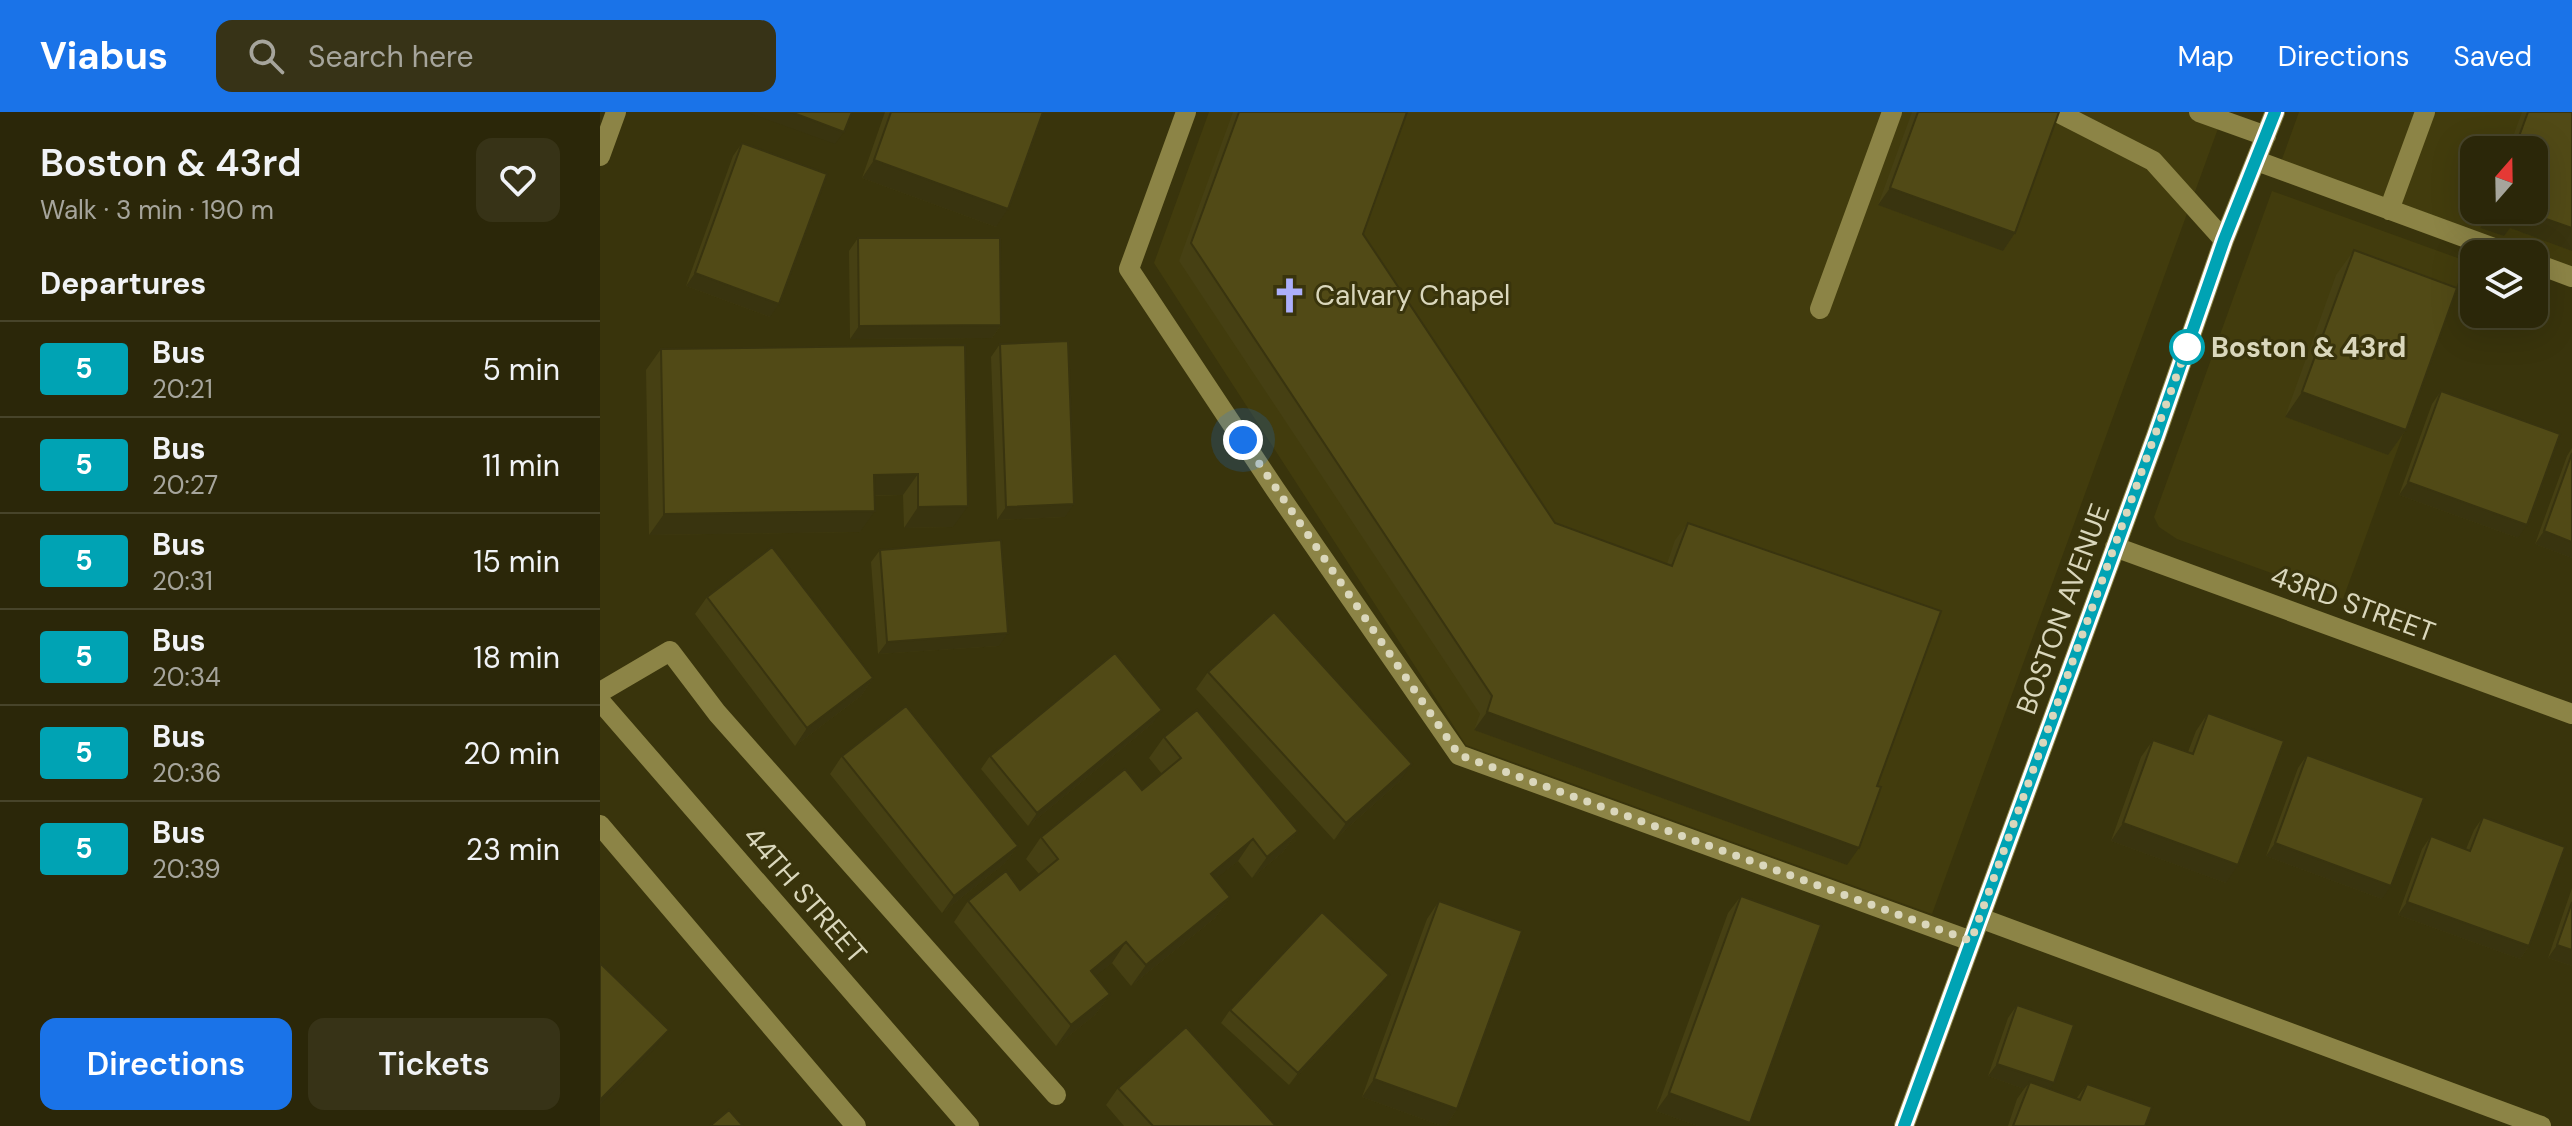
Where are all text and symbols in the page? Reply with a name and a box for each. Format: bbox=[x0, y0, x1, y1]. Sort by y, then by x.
search box bbox=[216, 20, 776, 92]
text: Viabus bbox=[40, 31, 168, 81]
icon: search bbox=[244, 34, 288, 78]
text: Search here bbox=[308, 37, 474, 76]
text: Map bbox=[2177, 38, 2234, 75]
text: Directions bbox=[2278, 38, 2410, 75]
text: Saved bbox=[2454, 38, 2532, 75]
north arrow bbox=[2460, 136, 2548, 224]
map controls bbox=[2460, 136, 2548, 328]
text: Boston & 43rd bbox=[40, 138, 301, 188]
button: heart bbox=[476, 138, 560, 222]
text: Walk · 3 min · 190 m bbox=[40, 193, 274, 227]
button: layers bbox=[2460, 240, 2548, 328]
text: Departures bbox=[40, 264, 206, 303]
church icon: Calvary Chapel bbox=[1270, 276, 1308, 314]
place label: Calvary Chapel bbox=[1315, 277, 1510, 314]
place label: Boston & 43rd bbox=[2211, 329, 2406, 366]
marker: Boston & 43rd bbox=[2170, 330, 2204, 364]
text: Bus bbox=[152, 333, 206, 372]
text: 5 bbox=[75, 350, 93, 387]
text: 5 min bbox=[483, 350, 560, 389]
text: 20:21 bbox=[152, 372, 213, 406]
your location bbox=[1223, 420, 1263, 460]
text: Bus bbox=[152, 429, 206, 468]
text: 5 bbox=[75, 446, 93, 483]
text: 11 min bbox=[482, 446, 560, 485]
text: 20:27 bbox=[152, 468, 218, 502]
street label: BOSTON AVENUE bbox=[2008, 499, 2118, 719]
text: Bus bbox=[152, 525, 206, 564]
text: 5 bbox=[75, 542, 93, 579]
text: 15 min bbox=[473, 542, 560, 581]
street label: 43RD STREET bbox=[2266, 557, 2440, 651]
text: 20:31 bbox=[152, 564, 213, 598]
text: Bus bbox=[152, 621, 206, 660]
text: 5 bbox=[75, 638, 93, 675]
text: 18 min bbox=[473, 638, 560, 677]
text: 20:34 bbox=[152, 660, 221, 694]
text: Bus bbox=[152, 717, 206, 756]
text: 5 bbox=[75, 734, 93, 771]
text: 20 min bbox=[463, 734, 560, 773]
text: 20:36 bbox=[152, 756, 221, 790]
text: Bus bbox=[152, 813, 206, 852]
street label: 44TH STREET bbox=[735, 819, 875, 971]
text: 5 bbox=[75, 830, 93, 867]
text: 23 min bbox=[466, 830, 560, 869]
text: 20:39 bbox=[152, 852, 221, 886]
button: Directions bbox=[40, 1018, 292, 1110]
button: Tickets bbox=[308, 1018, 560, 1110]

